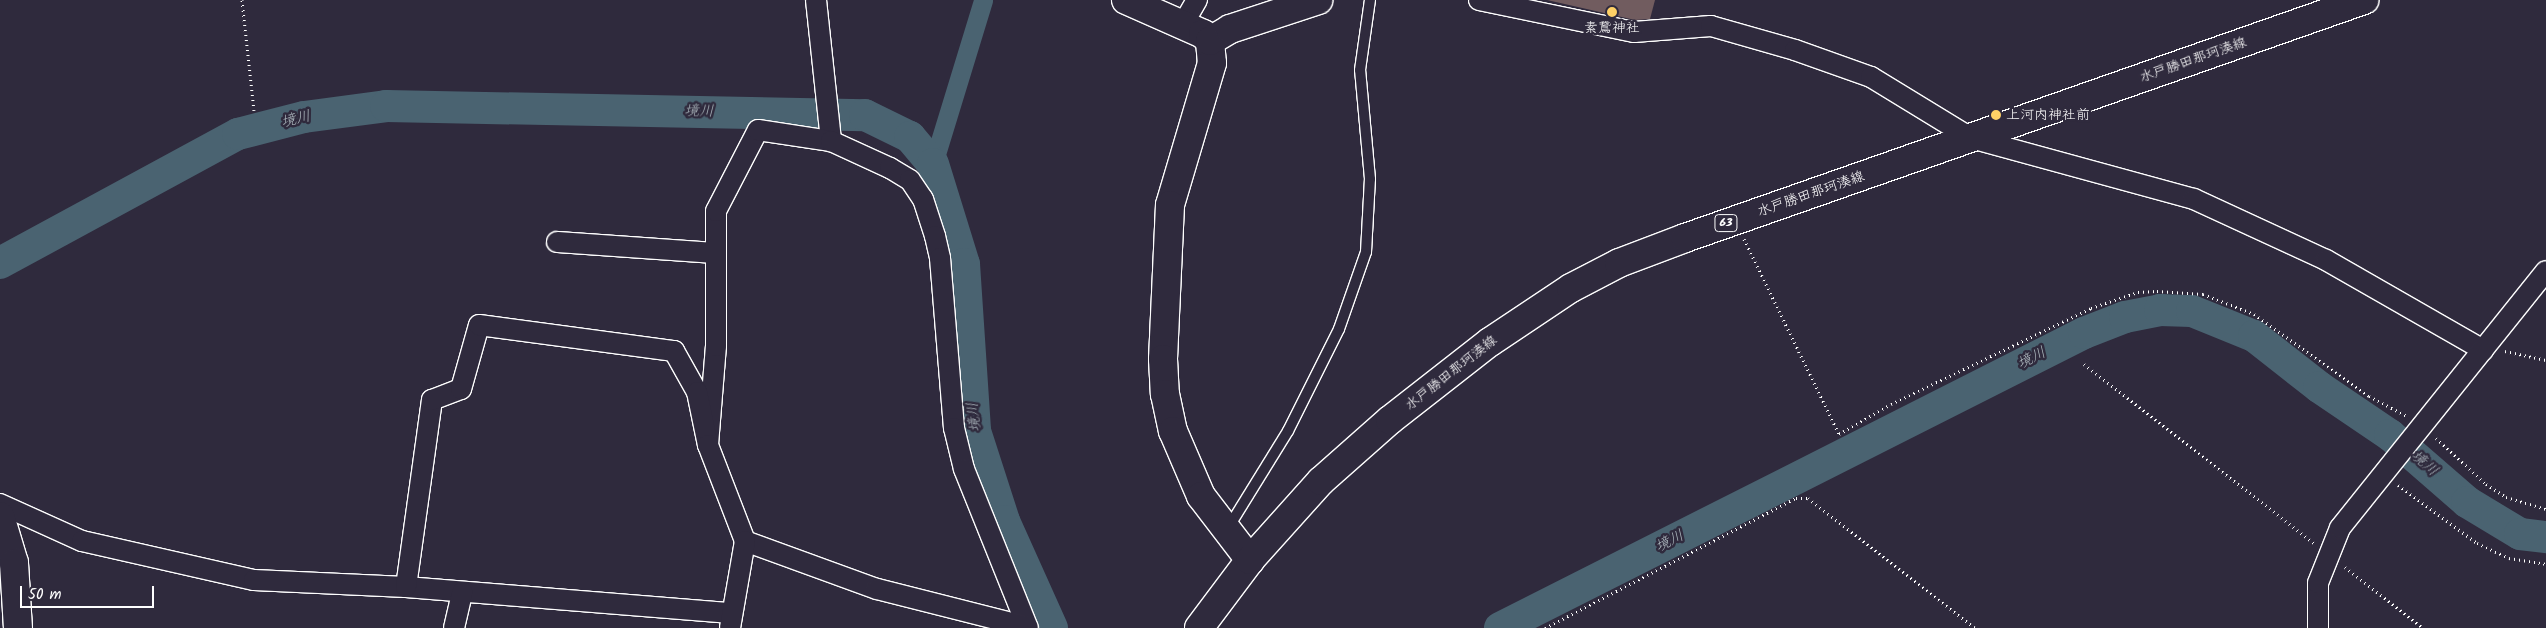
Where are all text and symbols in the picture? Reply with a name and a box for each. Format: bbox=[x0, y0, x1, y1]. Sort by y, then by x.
marker: 素鵞神社 bbox=[1606, 6, 1618, 18]
place label: 素鵞神社 bbox=[1584, 20, 1640, 36]
street label: 水戸勝田那珂湊線 bbox=[2137, 34, 2249, 86]
water label: 境川 bbox=[684, 103, 714, 121]
place label: 上河内神社前 bbox=[2006, 107, 2090, 123]
water label: 境川 bbox=[279, 108, 313, 132]
marker: 上河内神社前 bbox=[1990, 109, 2002, 121]
street label: 水戸勝田那珂湊線 bbox=[1755, 168, 1867, 220]
road number: 63 bbox=[1714, 214, 1738, 232]
street label: 水戸勝田那珂湊線 bbox=[1402, 332, 1500, 414]
water label: 境川 bbox=[2015, 344, 2049, 374]
water label: 境川 bbox=[964, 401, 986, 433]
water label: 境川 bbox=[2407, 447, 2441, 481]
water label: 境川 bbox=[1653, 527, 1687, 557]
scale bar bbox=[22, 576, 156, 608]
text: 50 m bbox=[28, 583, 62, 607]

